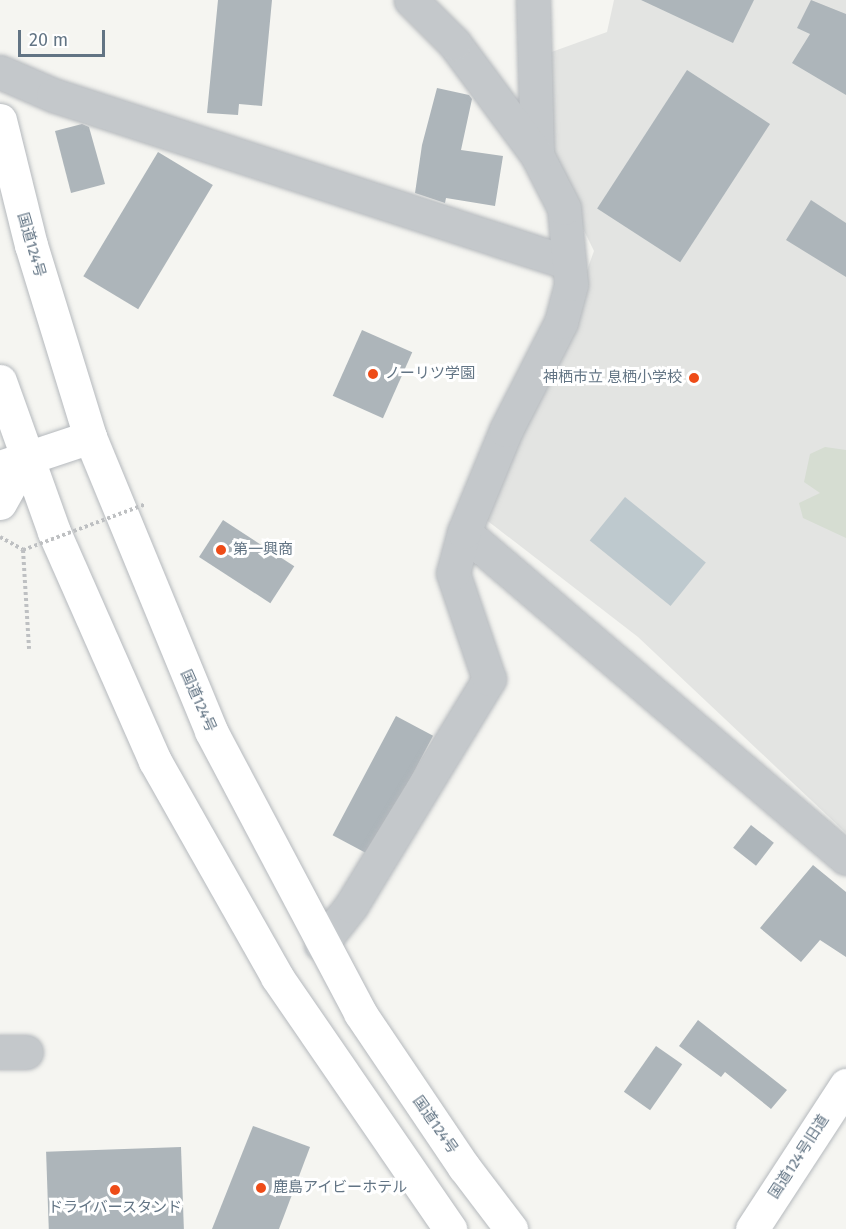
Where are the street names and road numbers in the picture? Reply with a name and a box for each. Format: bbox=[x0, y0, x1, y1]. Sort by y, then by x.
street label: 国道124号 bbox=[13, 211, 49, 279]
street label: 国道124号 bbox=[176, 667, 220, 735]
street label: 国道124号 bbox=[409, 1093, 461, 1157]
street label: 国道124号旧道 bbox=[765, 1112, 833, 1202]

